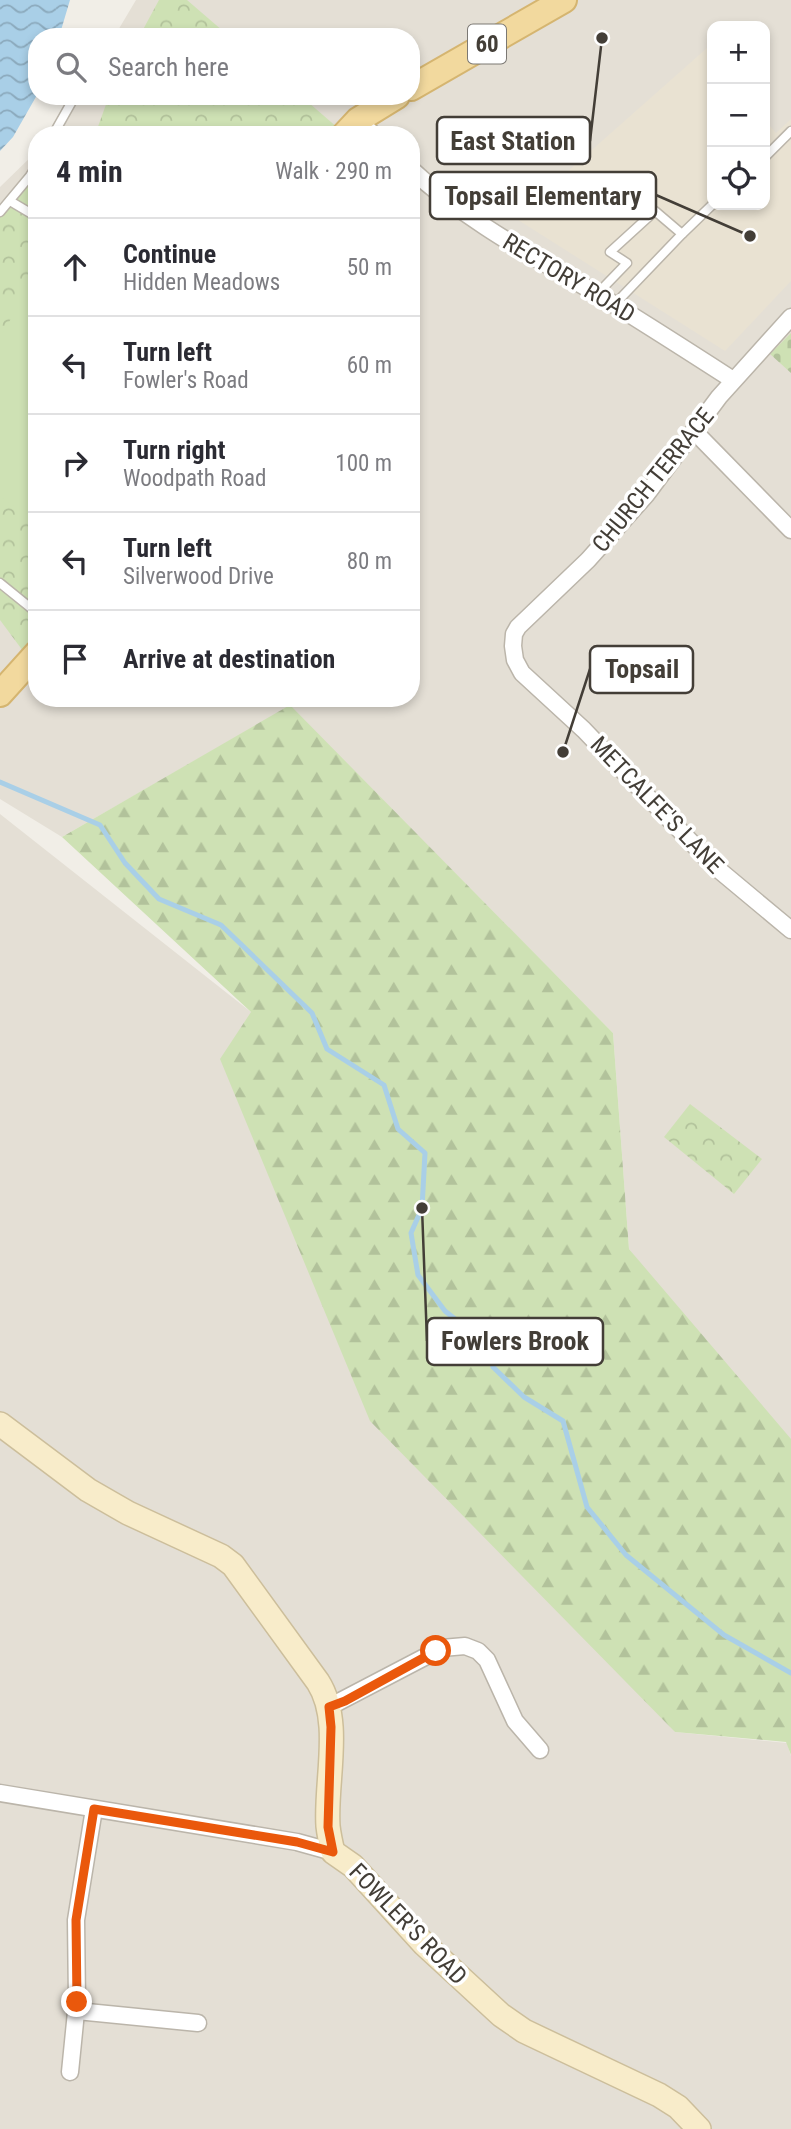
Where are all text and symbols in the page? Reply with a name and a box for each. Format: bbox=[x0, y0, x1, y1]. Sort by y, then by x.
map controls bbox=[707, 21, 770, 210]
button: + bbox=[707, 21, 770, 84]
road number: 60 bbox=[468, 24, 506, 64]
search box bbox=[28, 28, 420, 105]
icon: search bbox=[52, 48, 90, 86]
text: Search here bbox=[108, 52, 229, 82]
button: − bbox=[707, 84, 770, 147]
callout: East Station bbox=[437, 117, 590, 164]
text: East Station bbox=[450, 126, 576, 156]
button: locate bbox=[707, 147, 770, 210]
text: 4 min bbox=[56, 154, 123, 189]
text: Walk · 290 m bbox=[275, 158, 392, 185]
callout: Topsail Elementary bbox=[430, 172, 656, 219]
text: Topsail Elementary bbox=[444, 181, 642, 211]
street label: RECTORY ROAD bbox=[498, 228, 640, 328]
text: Continue bbox=[123, 239, 216, 269]
icon: ahead bbox=[56, 248, 94, 286]
text: 50 m bbox=[347, 254, 392, 281]
text: Hidden Meadows bbox=[123, 269, 280, 296]
text: Turn left bbox=[123, 337, 212, 367]
icon: left bbox=[56, 346, 94, 384]
text: 60 m bbox=[347, 352, 392, 379]
text: Fowler's Road bbox=[123, 367, 249, 394]
street label: CHURCH TERRACE bbox=[586, 402, 720, 558]
text: Turn right bbox=[123, 435, 225, 465]
icon: right bbox=[56, 444, 94, 482]
text: 100 m bbox=[335, 450, 392, 477]
text: Woodpath Road bbox=[123, 465, 266, 492]
text: Turn left bbox=[123, 533, 212, 563]
icon: left bbox=[56, 542, 94, 580]
text: 80 m bbox=[347, 548, 392, 575]
text: Silverwood Drive bbox=[123, 563, 274, 590]
icon: arrive bbox=[56, 640, 94, 678]
text: Arrive at destination bbox=[123, 644, 335, 674]
callout: Topsail bbox=[590, 646, 693, 693]
text: Topsail bbox=[605, 654, 679, 684]
street label: METCALFE'S LANE bbox=[585, 731, 729, 879]
callout: Fowlers Brook bbox=[427, 1318, 603, 1365]
text: Fowlers Brook bbox=[441, 1326, 590, 1356]
route start bbox=[420, 1635, 451, 1666]
street label: FOWLER'S ROAD bbox=[343, 1858, 473, 1990]
route end bbox=[61, 1986, 92, 2017]

